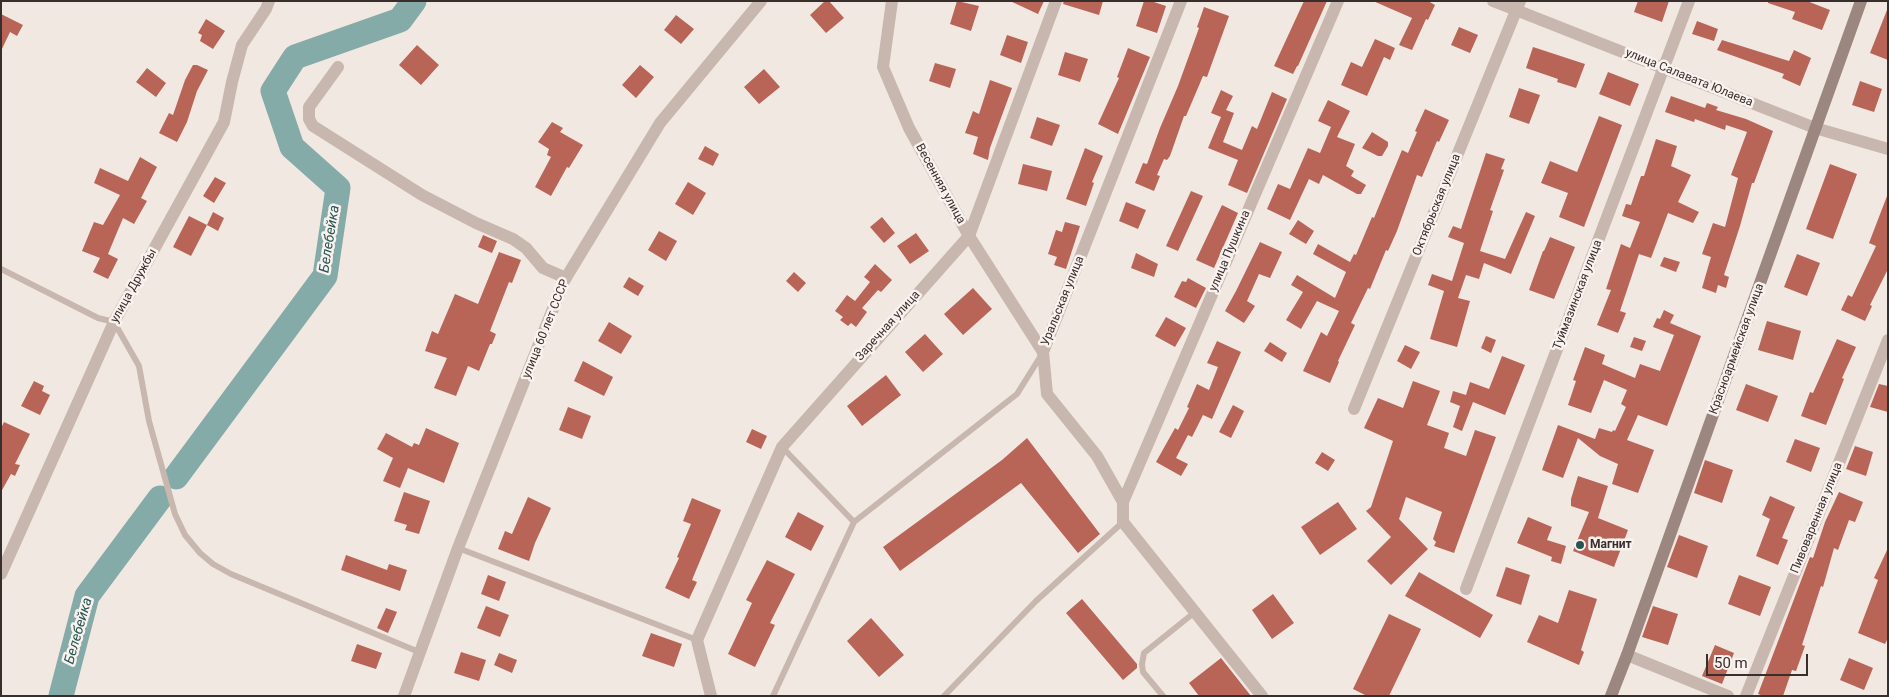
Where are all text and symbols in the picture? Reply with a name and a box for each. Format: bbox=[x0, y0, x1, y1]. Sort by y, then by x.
street label: улица Салавата Юлаева bbox=[1623, 46, 1755, 110]
street label: Весенняя улица bbox=[912, 141, 968, 227]
street label: Октябрьская улица bbox=[1410, 152, 1464, 258]
water label: Белебейка bbox=[316, 204, 344, 274]
street label: улица Пушкина bbox=[1206, 208, 1254, 294]
street label: Туймазинская улица bbox=[1550, 238, 1606, 352]
street label: улица Дружбы bbox=[108, 246, 160, 326]
street label: Уральская улица bbox=[1038, 254, 1088, 348]
street label: улица 60 лет СССР bbox=[520, 277, 572, 381]
street label: Красноармейская улица bbox=[1707, 282, 1767, 416]
street label: Заречная улица bbox=[853, 288, 923, 364]
street label: Пивоваренная улица bbox=[1788, 460, 1846, 576]
place label: Магнит bbox=[1590, 538, 1632, 552]
marker: Магнит bbox=[1574, 539, 1586, 551]
water label: Белебейка bbox=[62, 596, 96, 666]
scale bar bbox=[1709, 644, 1812, 676]
text: 50 m bbox=[1714, 654, 1748, 672]

